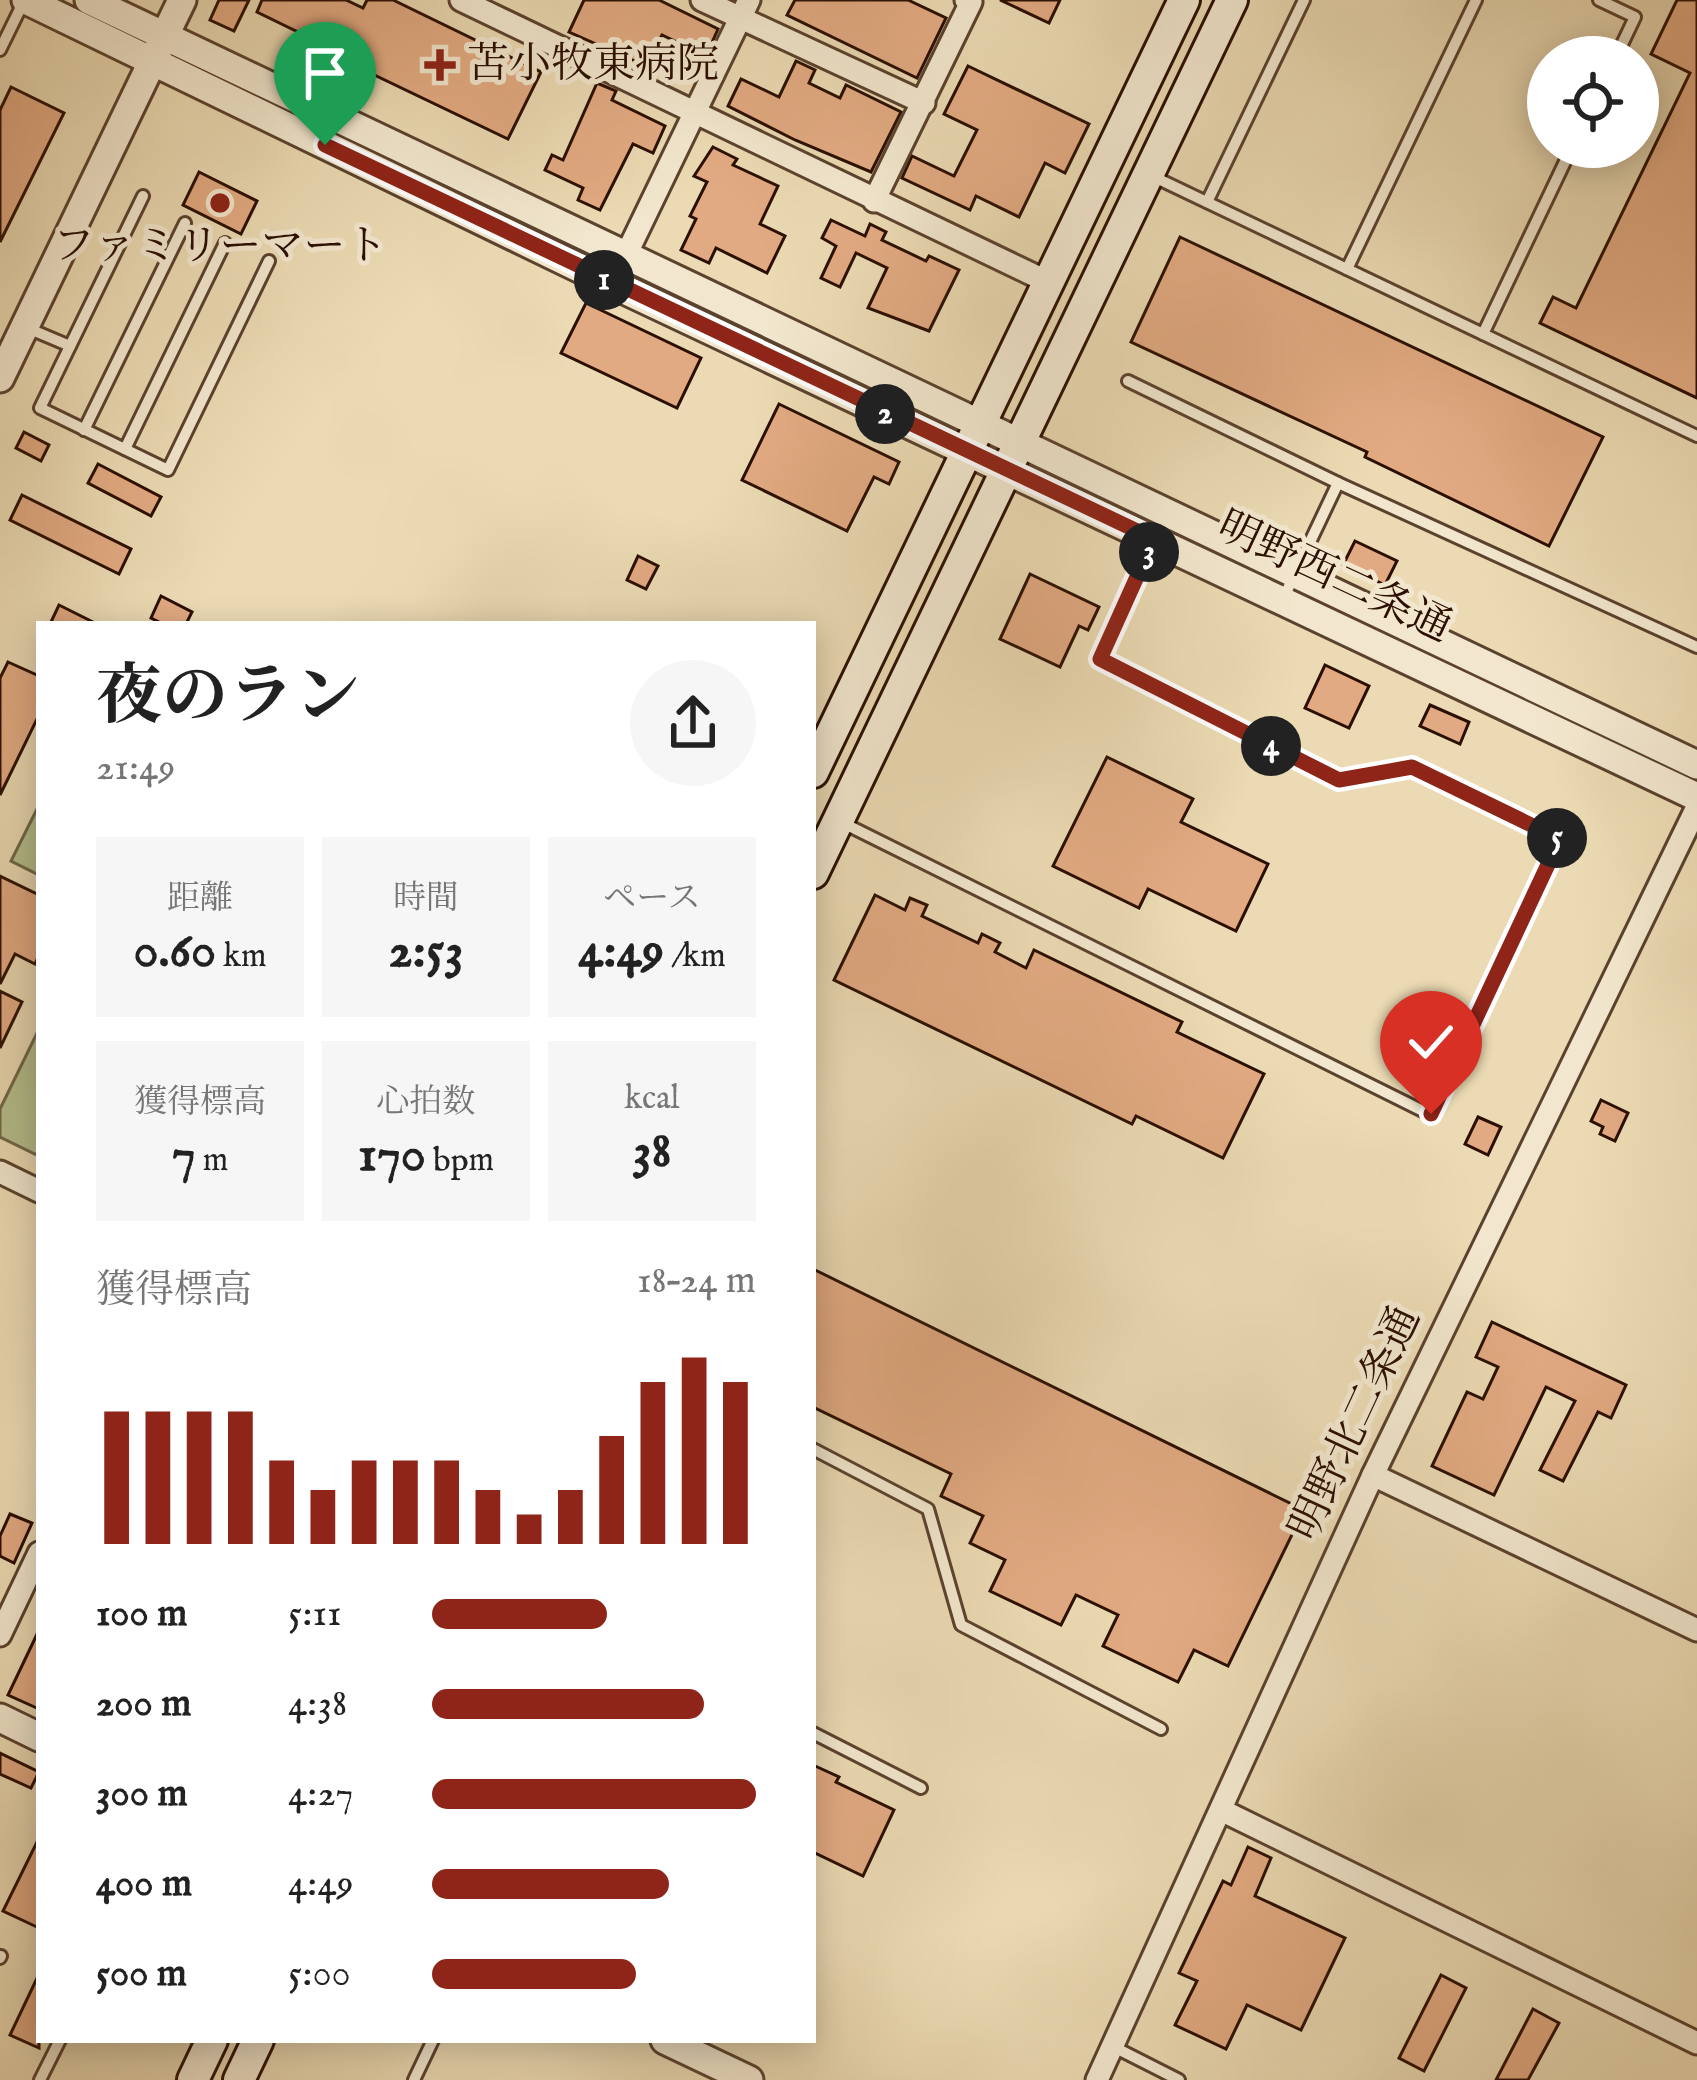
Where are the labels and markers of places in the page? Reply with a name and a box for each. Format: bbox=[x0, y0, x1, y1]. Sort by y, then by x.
pin bbox=[274, 22, 376, 145]
place label: 苫小牧東病院 bbox=[467, 39, 719, 92]
marker: 苫小牧東病院 bbox=[424, 49, 456, 81]
marker: ファミリーマート bbox=[207, 190, 233, 216]
place label: ファミリーマート bbox=[52, 221, 388, 274]
pin: 1 bbox=[574, 250, 634, 310]
pin: 2 bbox=[855, 384, 915, 444]
pin: 3 bbox=[1119, 522, 1179, 582]
pin: 4 bbox=[1241, 716, 1301, 776]
pin: 5 bbox=[1527, 808, 1587, 868]
pin bbox=[1380, 991, 1482, 1114]

